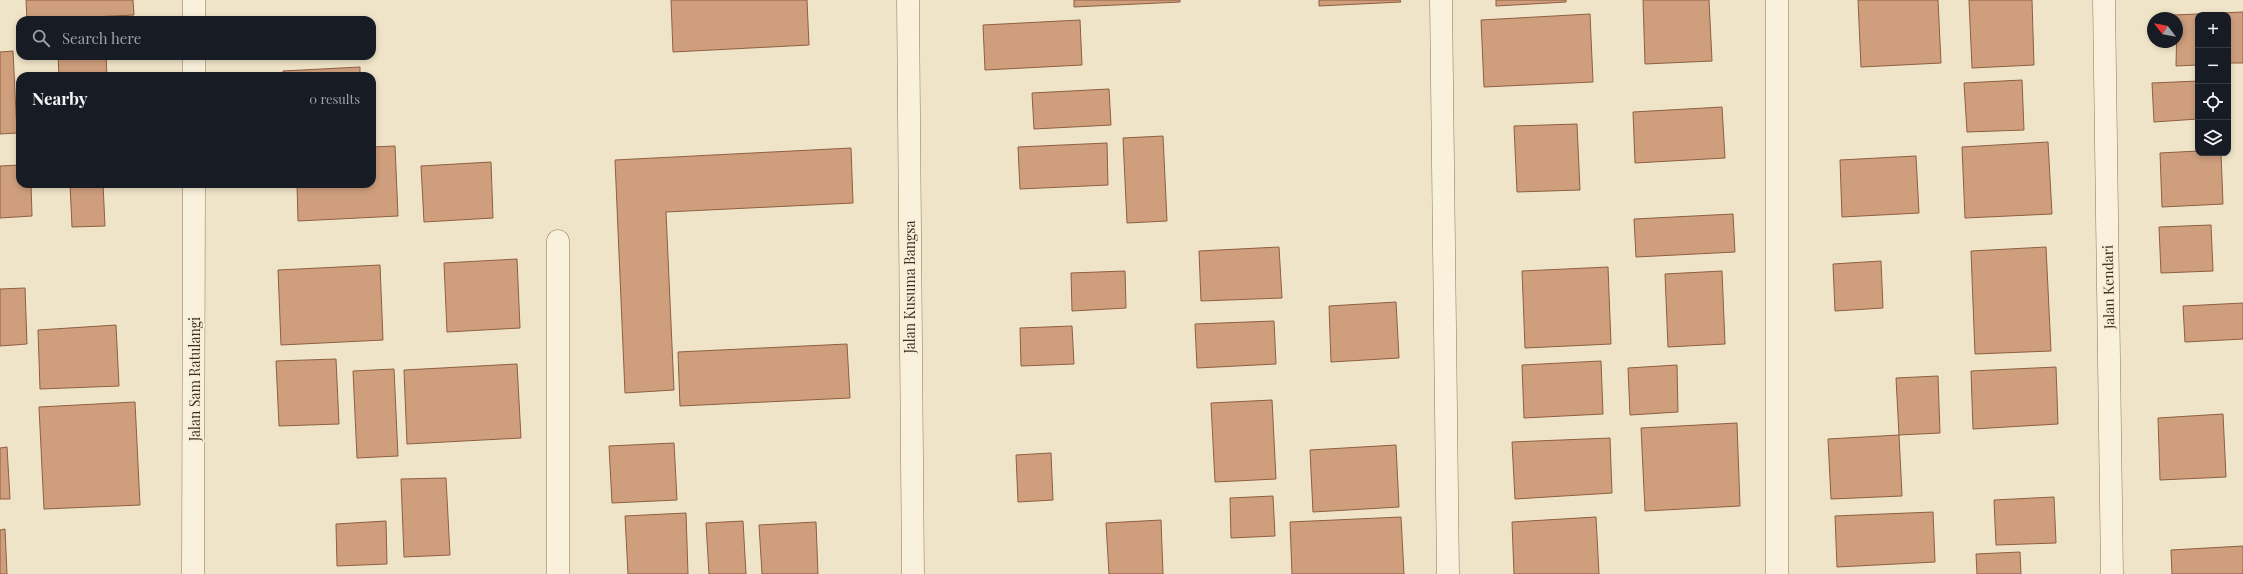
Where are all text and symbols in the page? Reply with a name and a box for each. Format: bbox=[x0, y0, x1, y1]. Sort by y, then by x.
north arrow bbox=[2147, 12, 2183, 48]
map controls bbox=[2195, 12, 2231, 156]
button: + bbox=[2195, 12, 2231, 48]
search box bbox=[16, 16, 376, 60]
icon: search bbox=[30, 27, 52, 49]
text: Search here bbox=[62, 28, 141, 48]
button: − bbox=[2195, 48, 2231, 84]
button: locate bbox=[2195, 84, 2231, 120]
text: Nearby bbox=[32, 87, 87, 109]
text: 0 results bbox=[309, 90, 360, 107]
button: layers bbox=[2195, 120, 2231, 156]
street label: Jalan Kusuma Bangsa bbox=[900, 221, 919, 354]
street label: Jalan Kendari bbox=[2098, 245, 2118, 330]
street label: Jalan Sam Ratulangi bbox=[185, 317, 204, 442]

